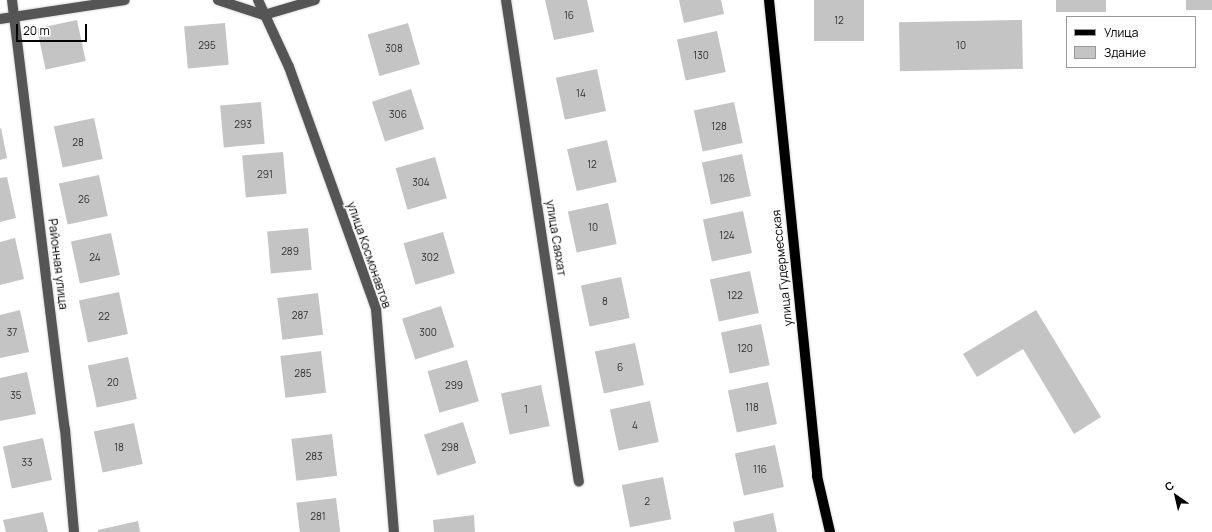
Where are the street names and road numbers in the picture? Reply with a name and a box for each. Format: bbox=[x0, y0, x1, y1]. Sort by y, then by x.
street label: улица Саяхат bbox=[543, 199, 569, 277]
street label: улица Космонавтов bbox=[344, 200, 394, 310]
street label: улица Гудермесская bbox=[769, 209, 795, 327]
street label: Районная улица bbox=[45, 218, 71, 310]

